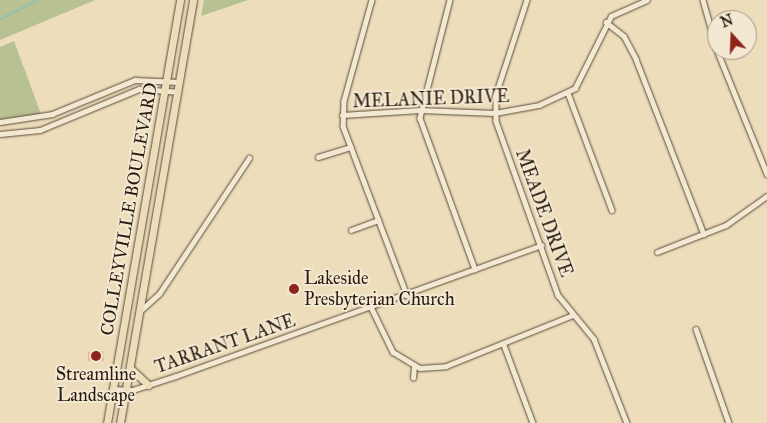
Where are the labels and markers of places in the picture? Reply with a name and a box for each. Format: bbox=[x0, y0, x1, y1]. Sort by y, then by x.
place label: Lakeside Presbyterian Church bbox=[304, 268, 455, 310]
marker: Lakeside Presbyterian Church bbox=[288, 283, 300, 295]
marker: Streamline Landscape bbox=[90, 350, 102, 362]
place label: Streamline Landscape bbox=[56, 364, 136, 406]

